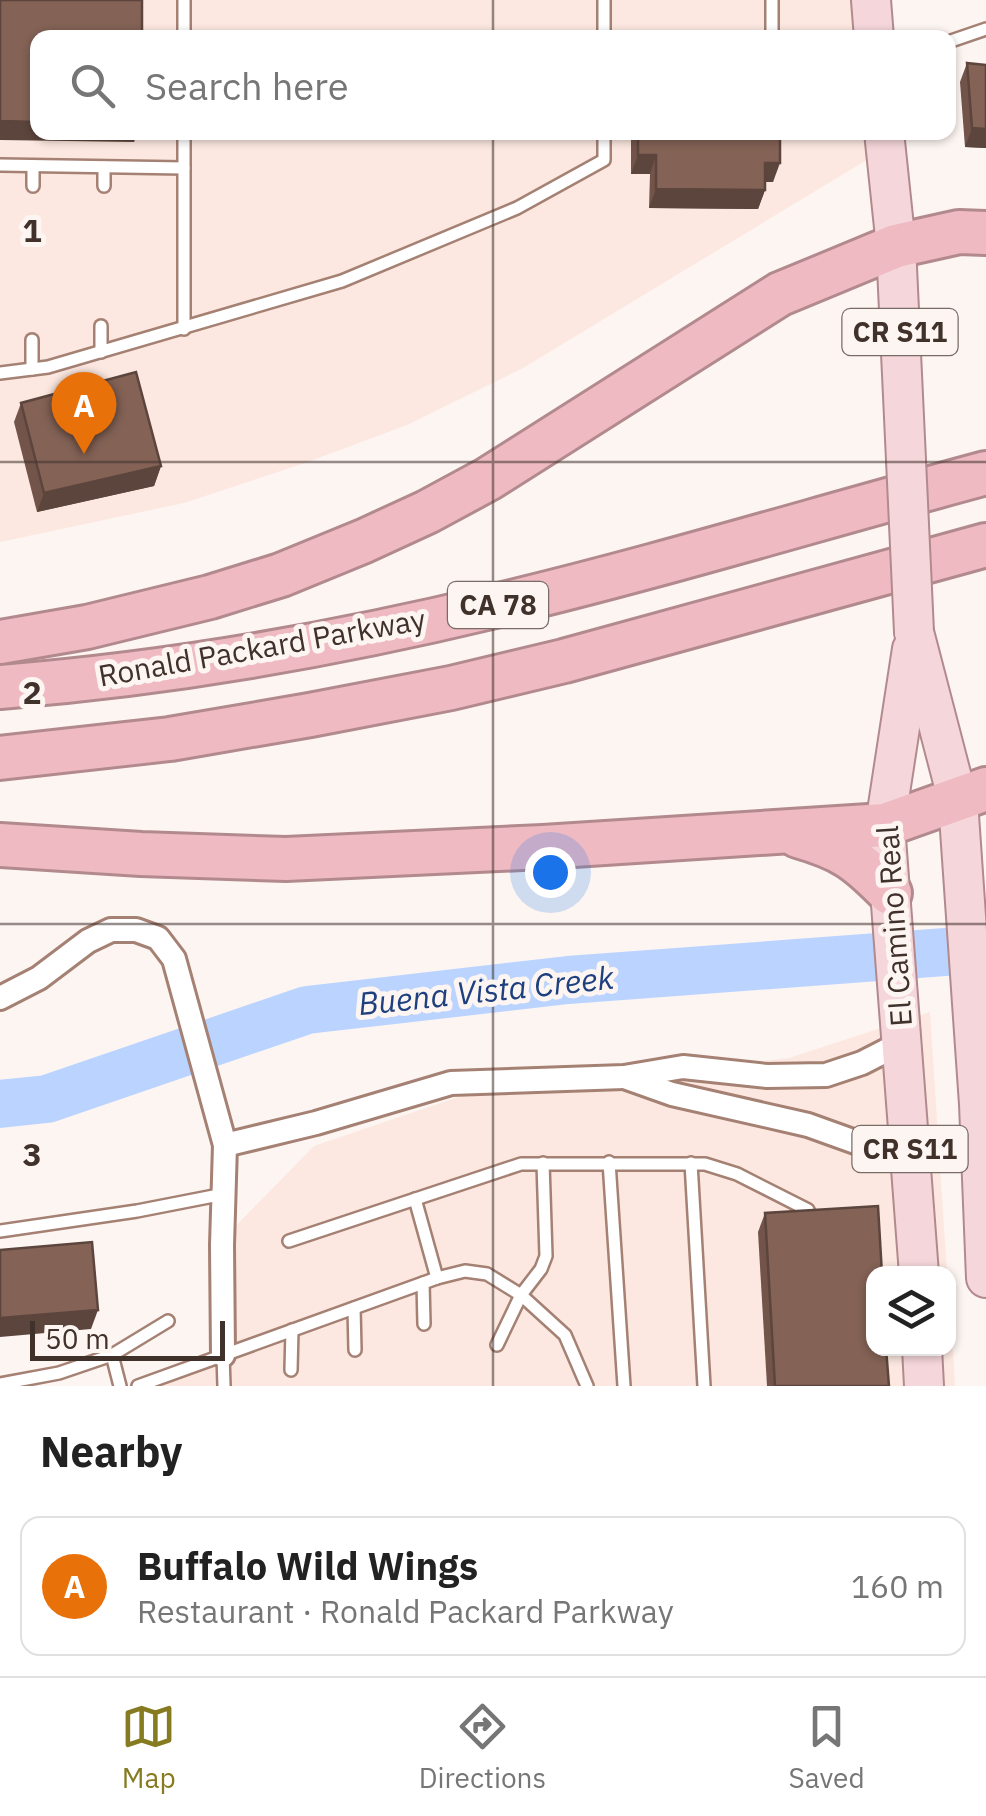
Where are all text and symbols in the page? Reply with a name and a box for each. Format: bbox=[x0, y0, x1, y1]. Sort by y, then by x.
search box bbox=[30, 30, 956, 140]
icon: search bbox=[65, 58, 120, 113]
text: Search here bbox=[145, 61, 349, 110]
text: 1 bbox=[22, 209, 42, 251]
road number: CR S11 bbox=[842, 309, 958, 355]
pin: A bbox=[52, 372, 116, 454]
road number: CA 78 bbox=[448, 582, 548, 628]
street label: Ronald Packard Parkway bbox=[95, 599, 428, 695]
text: 2 bbox=[22, 671, 42, 713]
street label: El Camino Real bbox=[867, 824, 920, 1028]
your location bbox=[525, 847, 576, 898]
water label: Buena Vista Creek bbox=[356, 956, 617, 1024]
road number: CR S11 bbox=[852, 1126, 968, 1172]
text: 3 bbox=[22, 1133, 42, 1175]
map controls bbox=[866, 1266, 956, 1356]
button: layers bbox=[866, 1266, 956, 1356]
scale bar bbox=[30, 1316, 225, 1360]
text: 50 m bbox=[45, 1320, 110, 1357]
text: Nearby bbox=[40, 1424, 182, 1479]
text: Buffalo Wild Wings bbox=[137, 1541, 478, 1590]
text: A bbox=[64, 1565, 85, 1607]
text: 160 m bbox=[851, 1565, 944, 1607]
text: Restaurant · Ronald Packard Parkway bbox=[137, 1590, 674, 1632]
tab: Map bbox=[121, 1699, 176, 1796]
tab: Directions bbox=[419, 1699, 546, 1796]
tab: Saved bbox=[789, 1699, 865, 1796]

